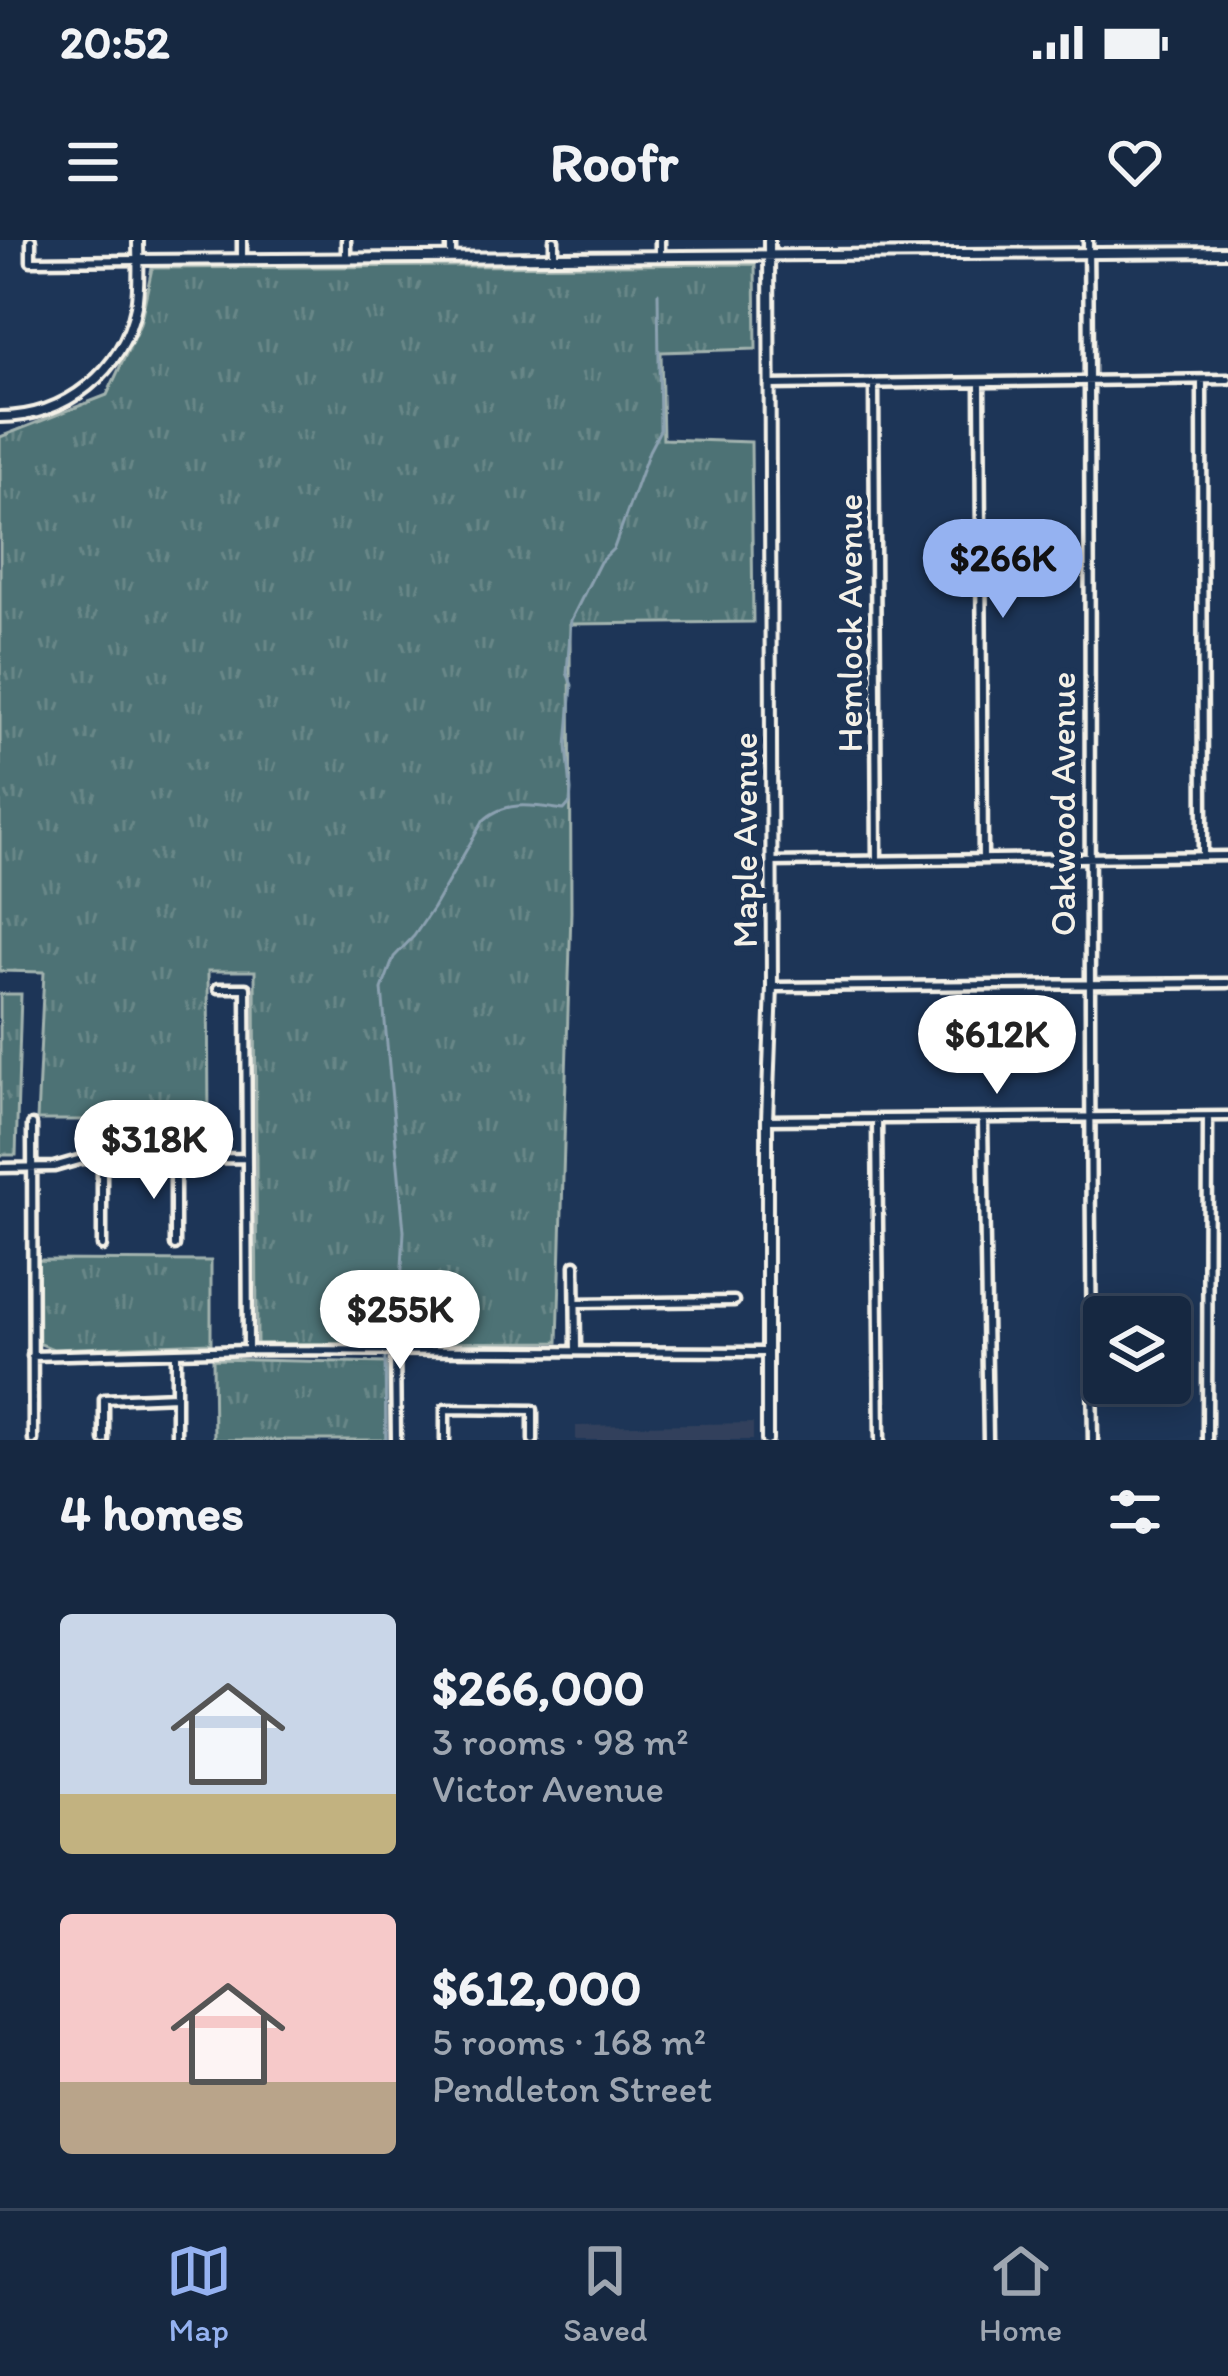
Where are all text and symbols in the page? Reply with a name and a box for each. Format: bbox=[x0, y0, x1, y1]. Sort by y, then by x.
text: 20:52 bbox=[60, 15, 170, 69]
icon: menu bbox=[60, 129, 126, 195]
icon: heart bbox=[1102, 129, 1168, 195]
text: Roofr bbox=[550, 130, 678, 195]
street label: Hemlock Avenue bbox=[828, 494, 871, 752]
pin: $266K bbox=[919, 519, 1087, 621]
text: $266K bbox=[950, 534, 1056, 581]
street label: Oakwood Avenue bbox=[1041, 672, 1084, 936]
street label: Maple Avenue bbox=[723, 732, 766, 948]
pin: $612K bbox=[913, 995, 1081, 1097]
text: $612K bbox=[945, 1010, 1049, 1057]
pin: $318K bbox=[70, 1100, 238, 1202]
text: $318K bbox=[101, 1115, 207, 1162]
pin: $255K bbox=[316, 1270, 484, 1372]
text: $255K bbox=[347, 1285, 453, 1332]
map controls bbox=[1083, 1296, 1191, 1404]
button: layers bbox=[1083, 1296, 1191, 1404]
icon: filters bbox=[1102, 1479, 1168, 1545]
text: 4 homes bbox=[60, 1482, 244, 1543]
text: $266,000 bbox=[432, 1657, 645, 1718]
icon: home bbox=[156, 1662, 300, 1806]
text: 3 rooms · 98 m² bbox=[432, 1718, 689, 1765]
text: Victor Avenue bbox=[432, 1765, 664, 1812]
text: $612,000 bbox=[432, 1957, 642, 2018]
icon: home bbox=[156, 1962, 300, 2106]
text: 5 rooms · 168 m² bbox=[432, 2018, 706, 2065]
text: Pendleton Street bbox=[432, 2065, 712, 2112]
tab: Map bbox=[166, 2238, 232, 2349]
tab: Saved bbox=[563, 2238, 648, 2349]
tab: Home bbox=[979, 2238, 1062, 2349]

